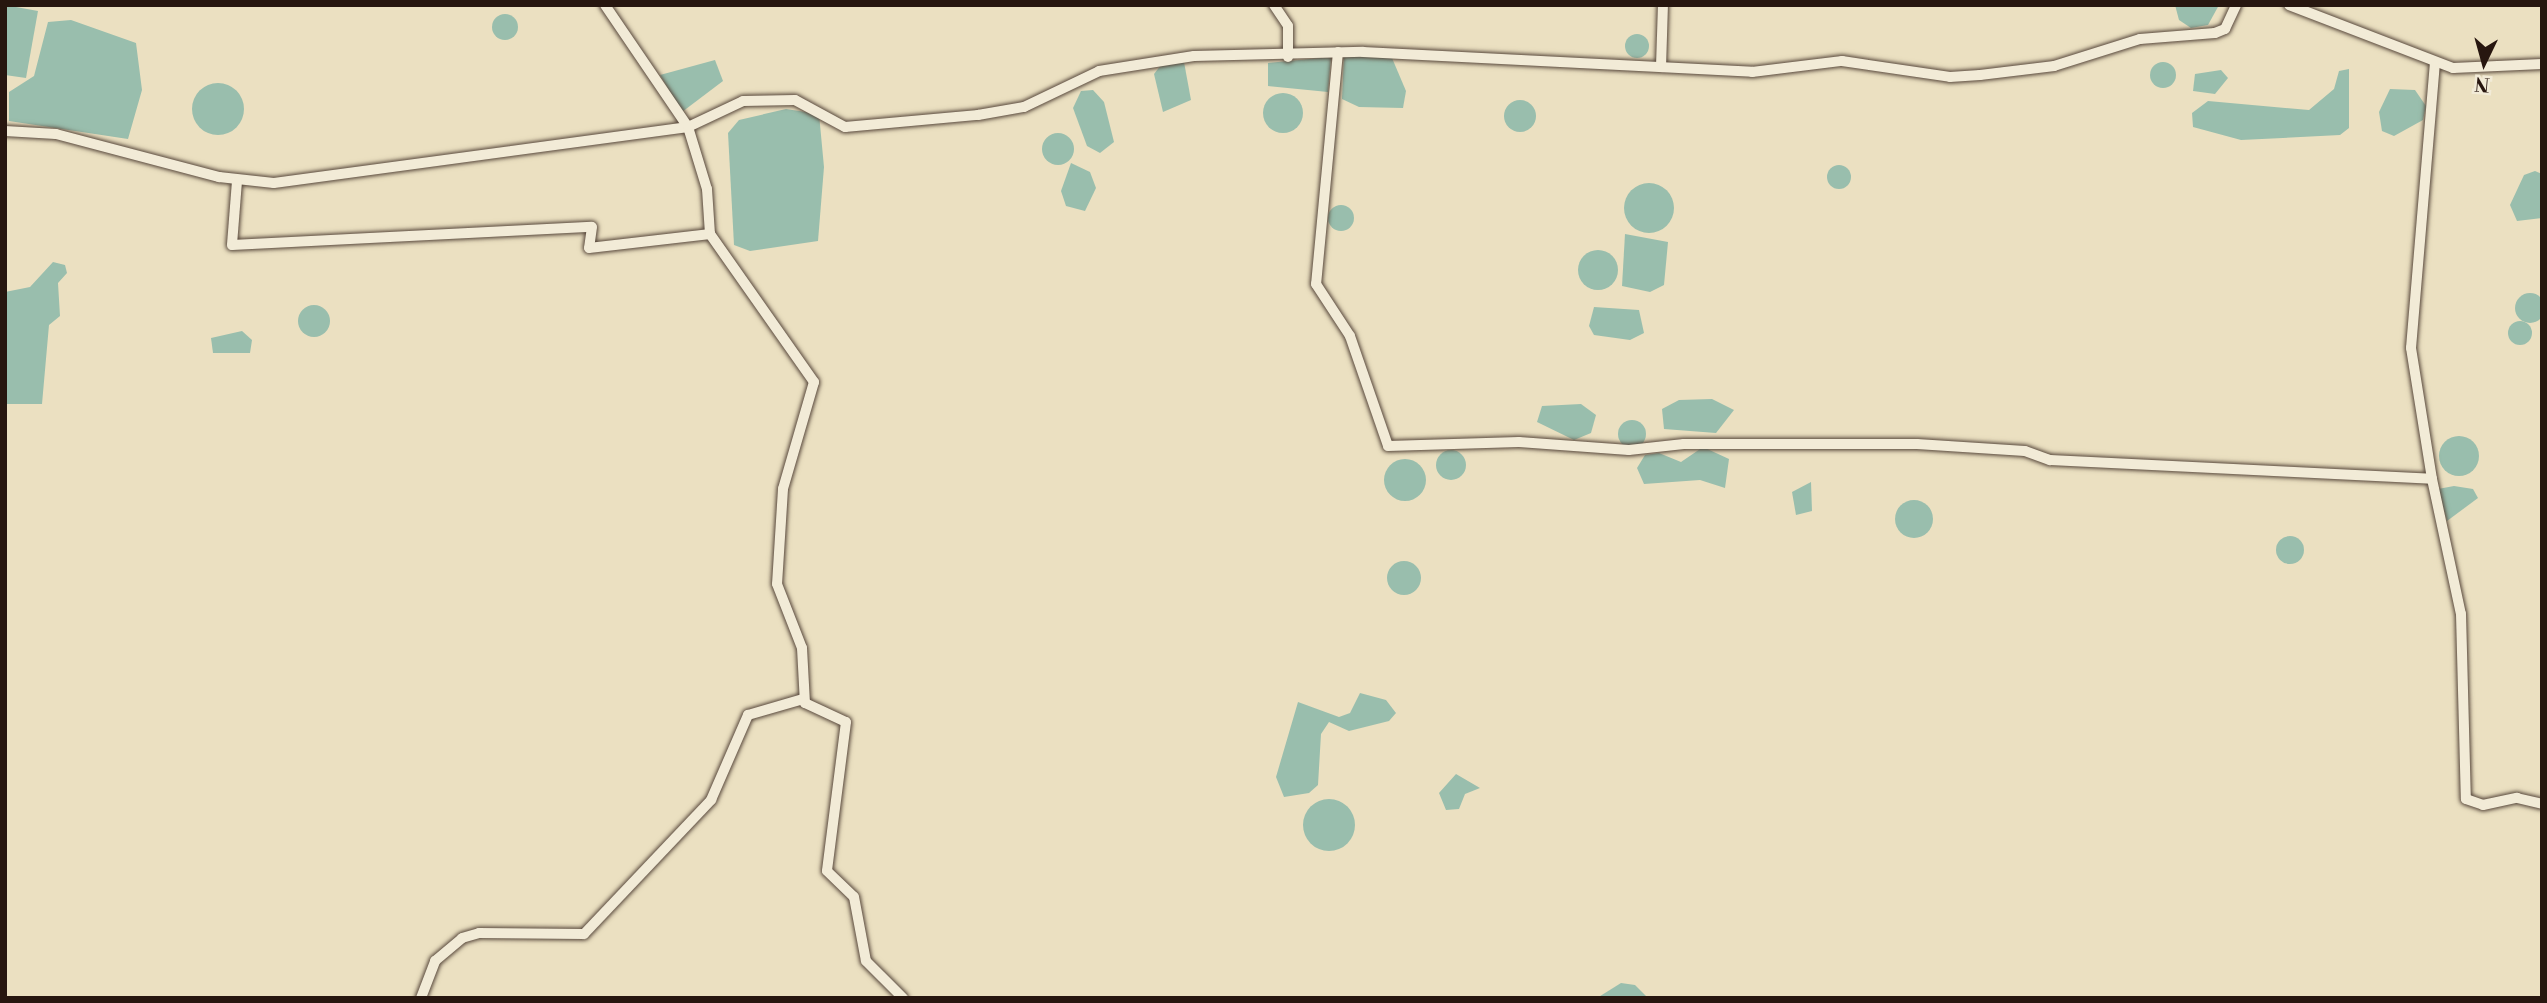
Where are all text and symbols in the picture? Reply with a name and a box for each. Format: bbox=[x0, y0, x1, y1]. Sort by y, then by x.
north arrow bbox=[2449, 28, 2519, 98]
text: N bbox=[2474, 71, 2491, 97]

